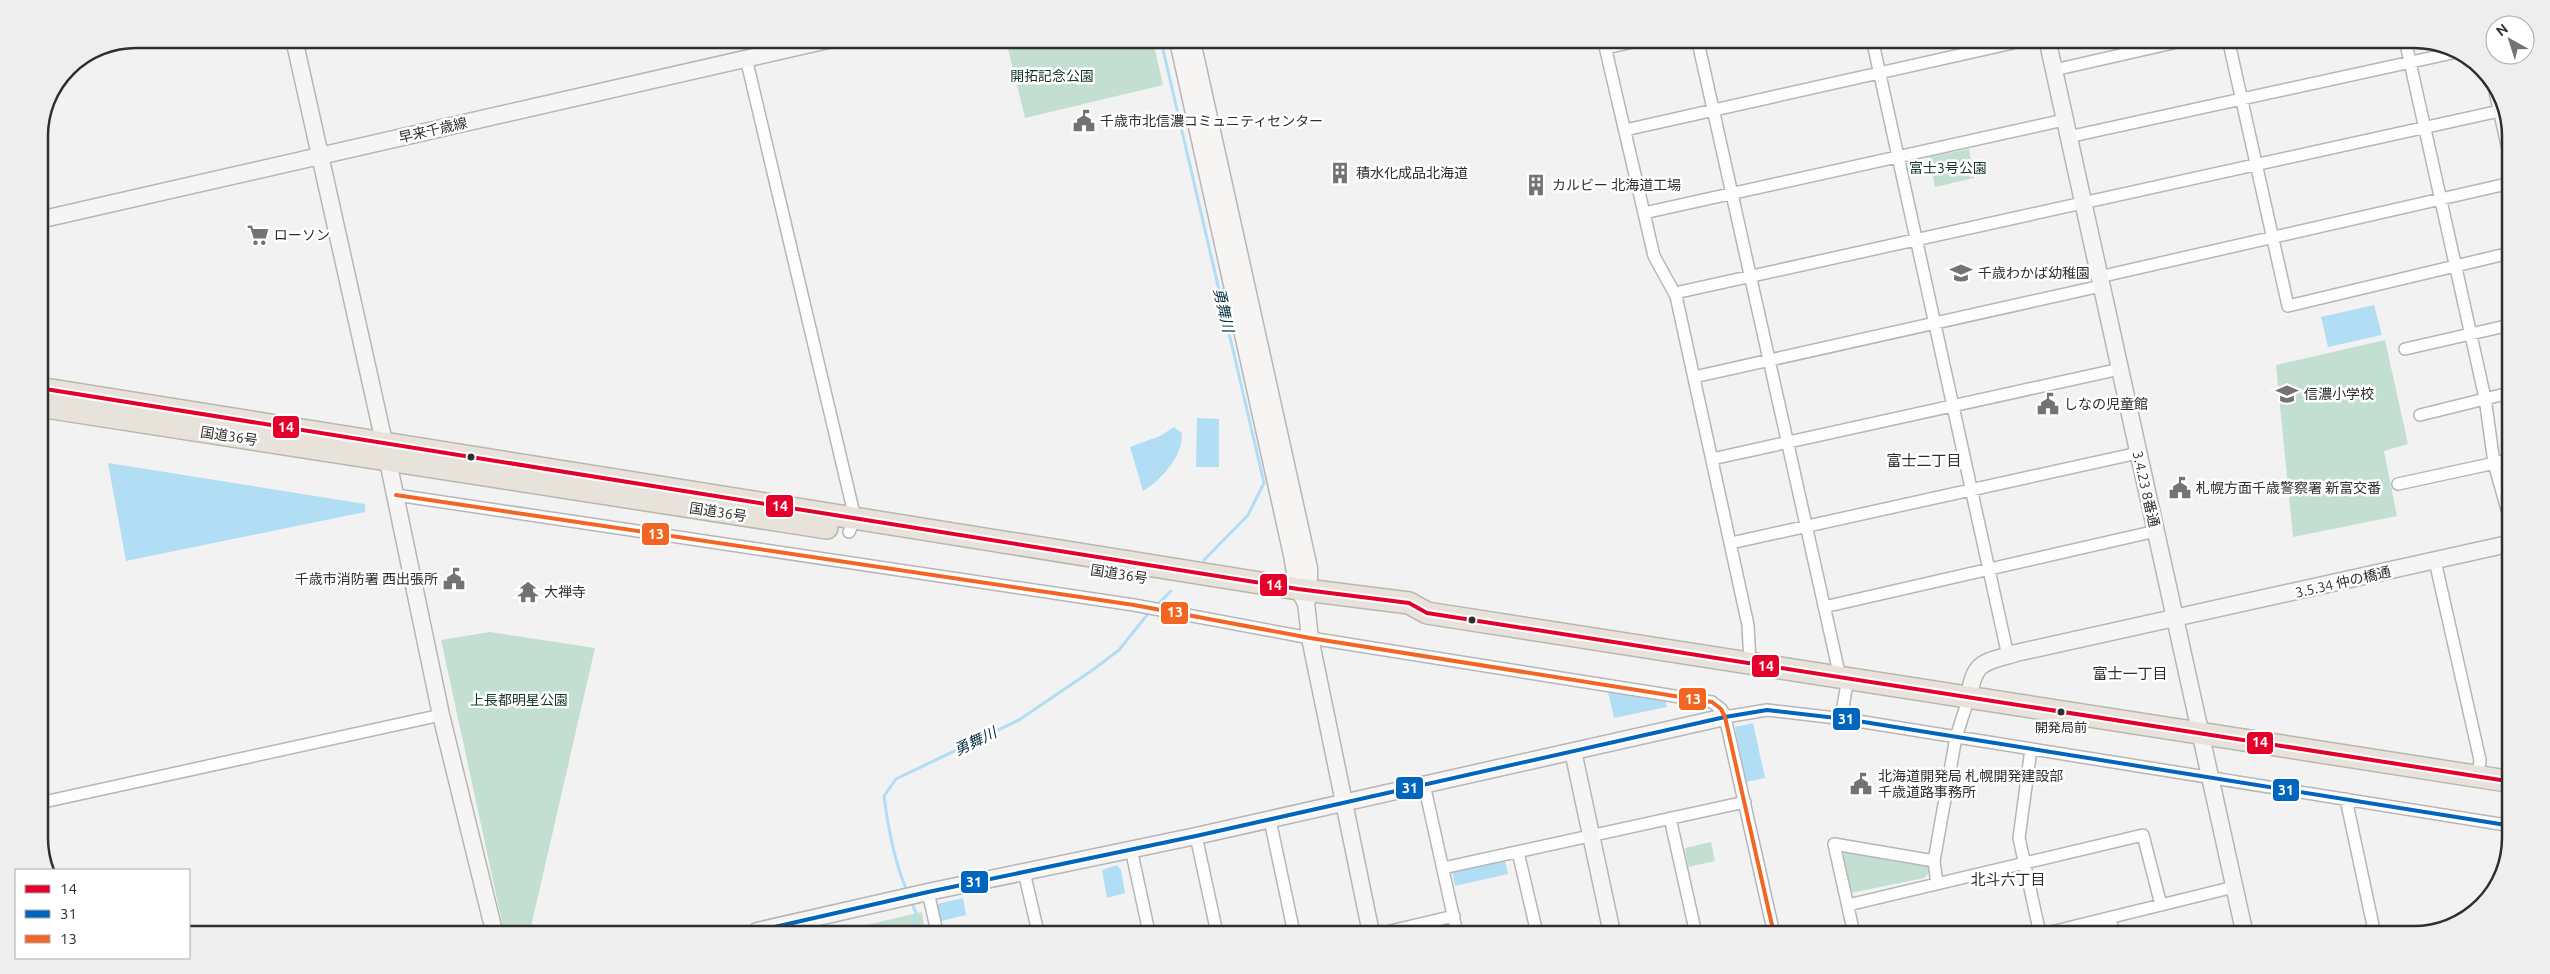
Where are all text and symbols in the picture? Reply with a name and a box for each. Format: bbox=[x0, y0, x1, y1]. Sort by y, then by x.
north arrow bbox=[2485, 15, 2535, 65]
text: N bbox=[2493, 20, 2511, 39]
park label: 開拓記念公園 bbox=[1010, 68, 1094, 84]
public building icon: 千歳市北信濃コミュニティセンター bbox=[1071, 108, 1097, 134]
place label: 千歳市北信濃コミュニティセンター bbox=[1100, 113, 1323, 129]
street label: 早来千歳線 bbox=[397, 114, 469, 146]
building icon: 積水化成品北海道 bbox=[1327, 160, 1353, 186]
park label: 富士3号公園 bbox=[1909, 160, 1987, 176]
place label: 積水化成品北海道 bbox=[1356, 165, 1468, 181]
building icon: カルビー 北海道工場 bbox=[1523, 172, 1549, 198]
place label: カルビー 北海道工場 bbox=[1552, 177, 1681, 193]
supermarket icon: ローソン bbox=[245, 222, 271, 248]
place label: ローソン bbox=[274, 227, 330, 243]
school or university icon: 千歳わかば幼稚園 bbox=[1948, 260, 1974, 286]
place label: 千歳わかば幼稚園 bbox=[1978, 265, 2090, 281]
water label: 勇舞川 bbox=[1211, 286, 1238, 336]
school or university icon: 信濃小学校 bbox=[2274, 381, 2300, 407]
place label: 信濃小学校 bbox=[2304, 386, 2374, 402]
public building icon: しなの児童館 bbox=[2035, 391, 2061, 417]
place label: しなの児童館 bbox=[2064, 396, 2148, 412]
line badge: 14 bbox=[272, 415, 300, 439]
text: 14 bbox=[278, 419, 294, 435]
street label: 国道36号 bbox=[199, 424, 259, 448]
street label: 3.4.23 8番通 bbox=[2129, 449, 2163, 529]
unlabelled marker bbox=[466, 452, 476, 462]
district label: 富士二丁目 bbox=[1886, 452, 1962, 469]
public building icon: 札幌方面千歳警察署 新富交番 bbox=[2167, 475, 2193, 501]
place label: 札幌方面千歳警察署 新富交番 bbox=[2196, 480, 2381, 496]
line badge: 14 bbox=[765, 494, 794, 518]
text: 14 bbox=[772, 498, 788, 514]
street label: 国道36号 bbox=[688, 500, 748, 524]
line badge: 13 bbox=[641, 522, 670, 546]
text: 13 bbox=[648, 526, 664, 542]
street label: 国道36号 bbox=[1089, 562, 1149, 586]
street label: 3.5.34 仲の橋通 bbox=[2294, 563, 2392, 601]
public building icon: 千歳市消防署 西出張所 bbox=[441, 566, 467, 592]
place label: 千歳市消防署 西出張所 bbox=[295, 571, 438, 587]
line badge: 14 bbox=[1259, 573, 1288, 597]
text: 14 bbox=[1266, 577, 1282, 593]
temple icon: 大禅寺 bbox=[515, 579, 541, 605]
place label: 大禅寺 bbox=[544, 584, 586, 600]
line badge: 13 bbox=[1160, 601, 1189, 625]
text: 13 bbox=[1167, 604, 1183, 620]
unlabelled marker bbox=[1467, 615, 1477, 625]
line badge: 14 bbox=[1751, 654, 1780, 678]
text: 14 bbox=[1758, 658, 1774, 674]
district label: 富士一丁目 bbox=[2092, 665, 2168, 682]
line badge: 13 bbox=[1678, 687, 1707, 711]
text: 13 bbox=[1685, 691, 1701, 707]
park label: 上長都明星公園 bbox=[470, 692, 568, 708]
line badge: 31 bbox=[1832, 707, 1861, 731]
marker: 開発局前 bbox=[2056, 707, 2066, 717]
text: 31 bbox=[1838, 711, 1854, 727]
place label: 開発局前 bbox=[2035, 720, 2087, 734]
water label: 勇舞川 bbox=[951, 723, 1001, 759]
line badge: 14 bbox=[2246, 731, 2274, 755]
text: 14 bbox=[2252, 734, 2268, 750]
place label: 北海道開発局 札幌開発建設部 千歳道路事務所 bbox=[1878, 768, 2063, 800]
public building icon: 北海道開発局 札幌開発建設部 千歳道路事務所 bbox=[1848, 771, 1874, 797]
line badge: 31 bbox=[1395, 776, 1424, 800]
line badge: 31 bbox=[2272, 778, 2300, 802]
text: 31 bbox=[1402, 780, 1418, 796]
text: 31 bbox=[2278, 782, 2294, 798]
legend bbox=[15, 869, 190, 959]
line badge: 31 bbox=[960, 870, 989, 894]
district label: 北斗六丁目 bbox=[1970, 871, 2046, 888]
text: 31 bbox=[966, 874, 982, 890]
text: 14 bbox=[60, 880, 77, 897]
text: 31 bbox=[60, 905, 77, 922]
text: 13 bbox=[60, 930, 77, 947]

